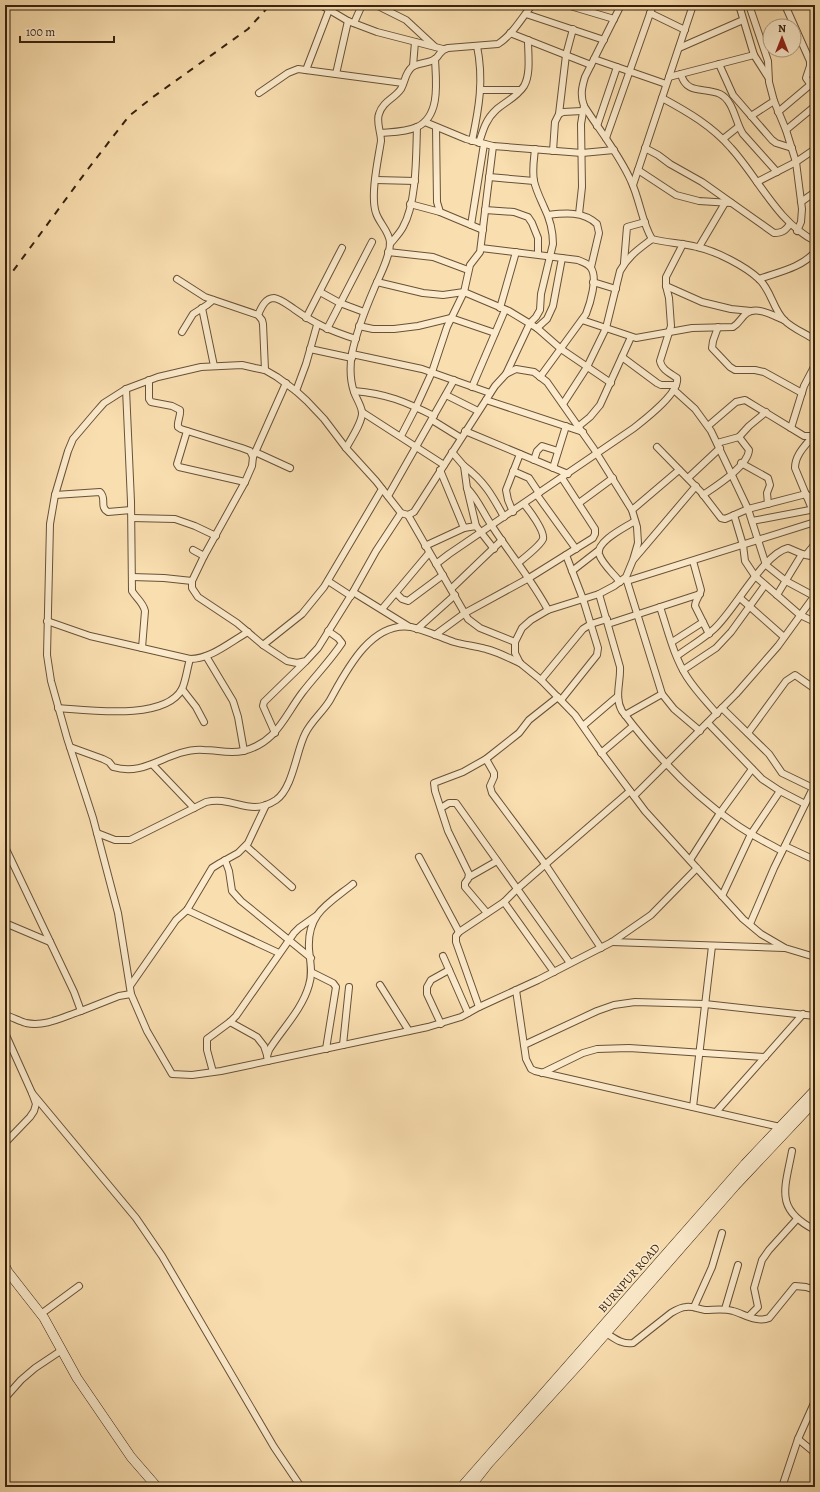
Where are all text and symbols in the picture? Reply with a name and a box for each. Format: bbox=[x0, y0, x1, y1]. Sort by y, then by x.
scale bar bbox=[20, 18, 114, 44]
north arrow bbox=[762, 18, 802, 58]
text: N bbox=[778, 21, 786, 36]
text: 100 m bbox=[26, 24, 55, 40]
street label: BURNPUR ROAD bbox=[595, 1240, 663, 1316]

